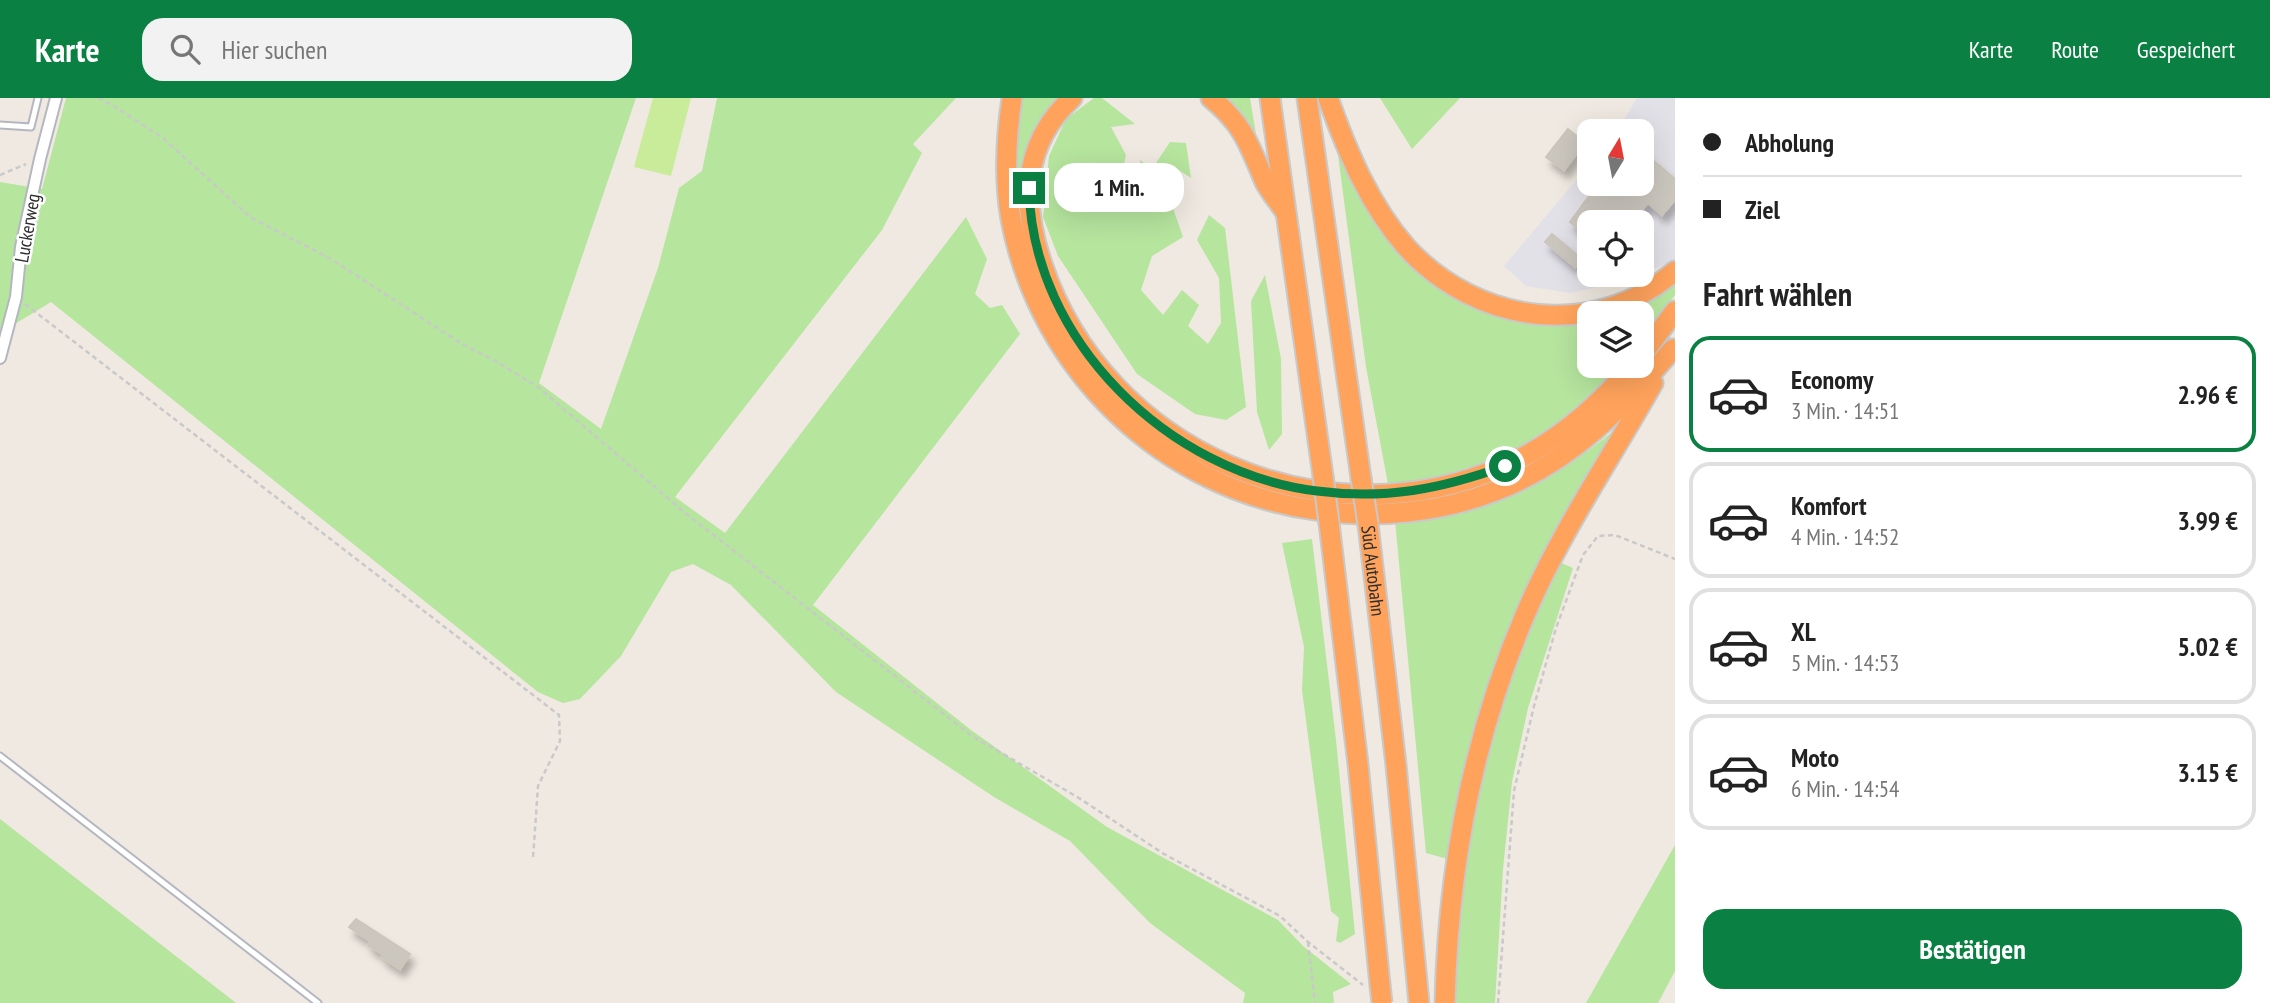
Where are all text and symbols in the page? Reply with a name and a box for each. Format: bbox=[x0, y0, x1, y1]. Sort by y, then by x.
search box bbox=[142, 18, 632, 81]
text: Karte bbox=[35, 28, 100, 71]
icon: search bbox=[166, 30, 204, 68]
text: Hier suchen bbox=[222, 33, 327, 66]
text: Karte bbox=[1969, 34, 2013, 65]
text: Route bbox=[2051, 34, 2099, 65]
text: Gespeichert bbox=[2137, 34, 2235, 65]
north arrow bbox=[1577, 119, 1654, 196]
map controls bbox=[1577, 119, 1654, 378]
text: Abholung bbox=[1745, 126, 1834, 159]
callout: 1 Min. bbox=[1054, 164, 1183, 212]
route end bbox=[1013, 172, 1045, 204]
text: 1 Min. bbox=[1093, 173, 1145, 202]
street label: Luckerweg bbox=[9, 192, 45, 264]
text: Ziel bbox=[1745, 193, 1780, 226]
button: locate bbox=[1577, 210, 1654, 287]
text: Fahrt wählen bbox=[1703, 273, 1852, 315]
button: layers bbox=[1577, 301, 1654, 378]
icon: car bbox=[1707, 363, 1770, 426]
text: Economy bbox=[1791, 363, 1873, 396]
text: 2.96 € bbox=[2177, 378, 2238, 411]
text: 3 Min. · 14:51 bbox=[1791, 396, 1899, 425]
route start bbox=[1489, 450, 1521, 482]
icon: car bbox=[1707, 489, 1770, 552]
text: Komfort bbox=[1791, 489, 1867, 522]
text: 3.99 € bbox=[2177, 504, 2238, 537]
text: 4 Min. · 14:52 bbox=[1791, 522, 1899, 551]
street label: Süd Autobahn bbox=[1356, 524, 1391, 617]
icon: car bbox=[1707, 615, 1770, 678]
text: XL bbox=[1791, 615, 1816, 648]
text: 5.02 € bbox=[2177, 630, 2238, 663]
text: 5 Min. · 14:53 bbox=[1791, 648, 1899, 677]
icon: car bbox=[1707, 741, 1770, 804]
text: Moto bbox=[1791, 741, 1839, 774]
text: 3.15 € bbox=[2177, 756, 2238, 789]
text: 6 Min. · 14:54 bbox=[1791, 774, 1899, 803]
button: Bestätigen bbox=[1703, 909, 2242, 989]

